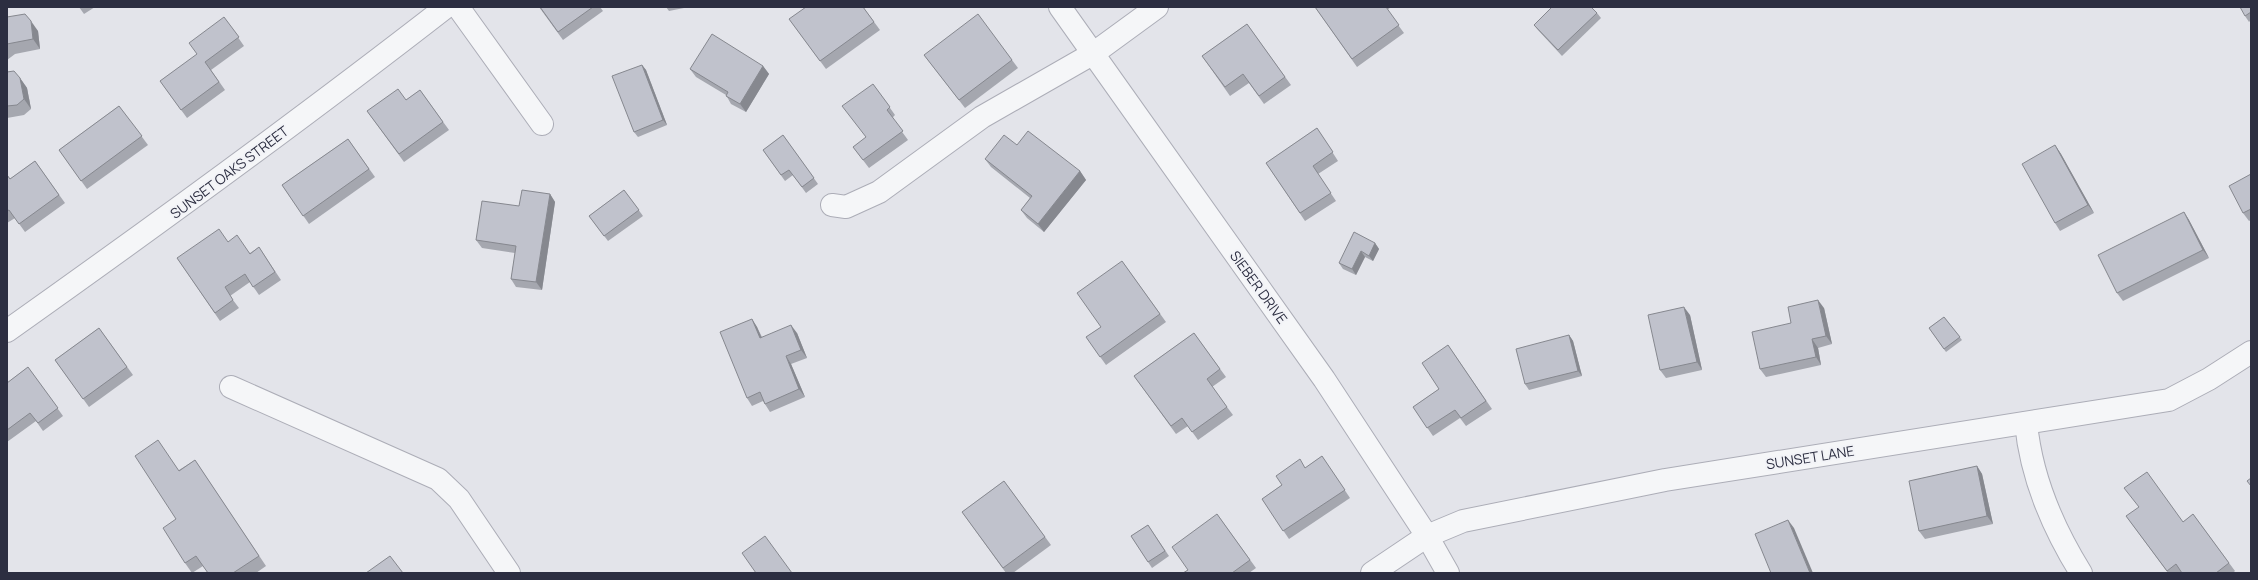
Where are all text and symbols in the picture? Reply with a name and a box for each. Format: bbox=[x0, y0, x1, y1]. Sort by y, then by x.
street label: SUNSET OAKS STREET bbox=[166, 121, 293, 223]
street label: SIEBER DRIVE bbox=[1226, 247, 1292, 327]
street label: SUNSET LANE bbox=[1765, 441, 1855, 473]

